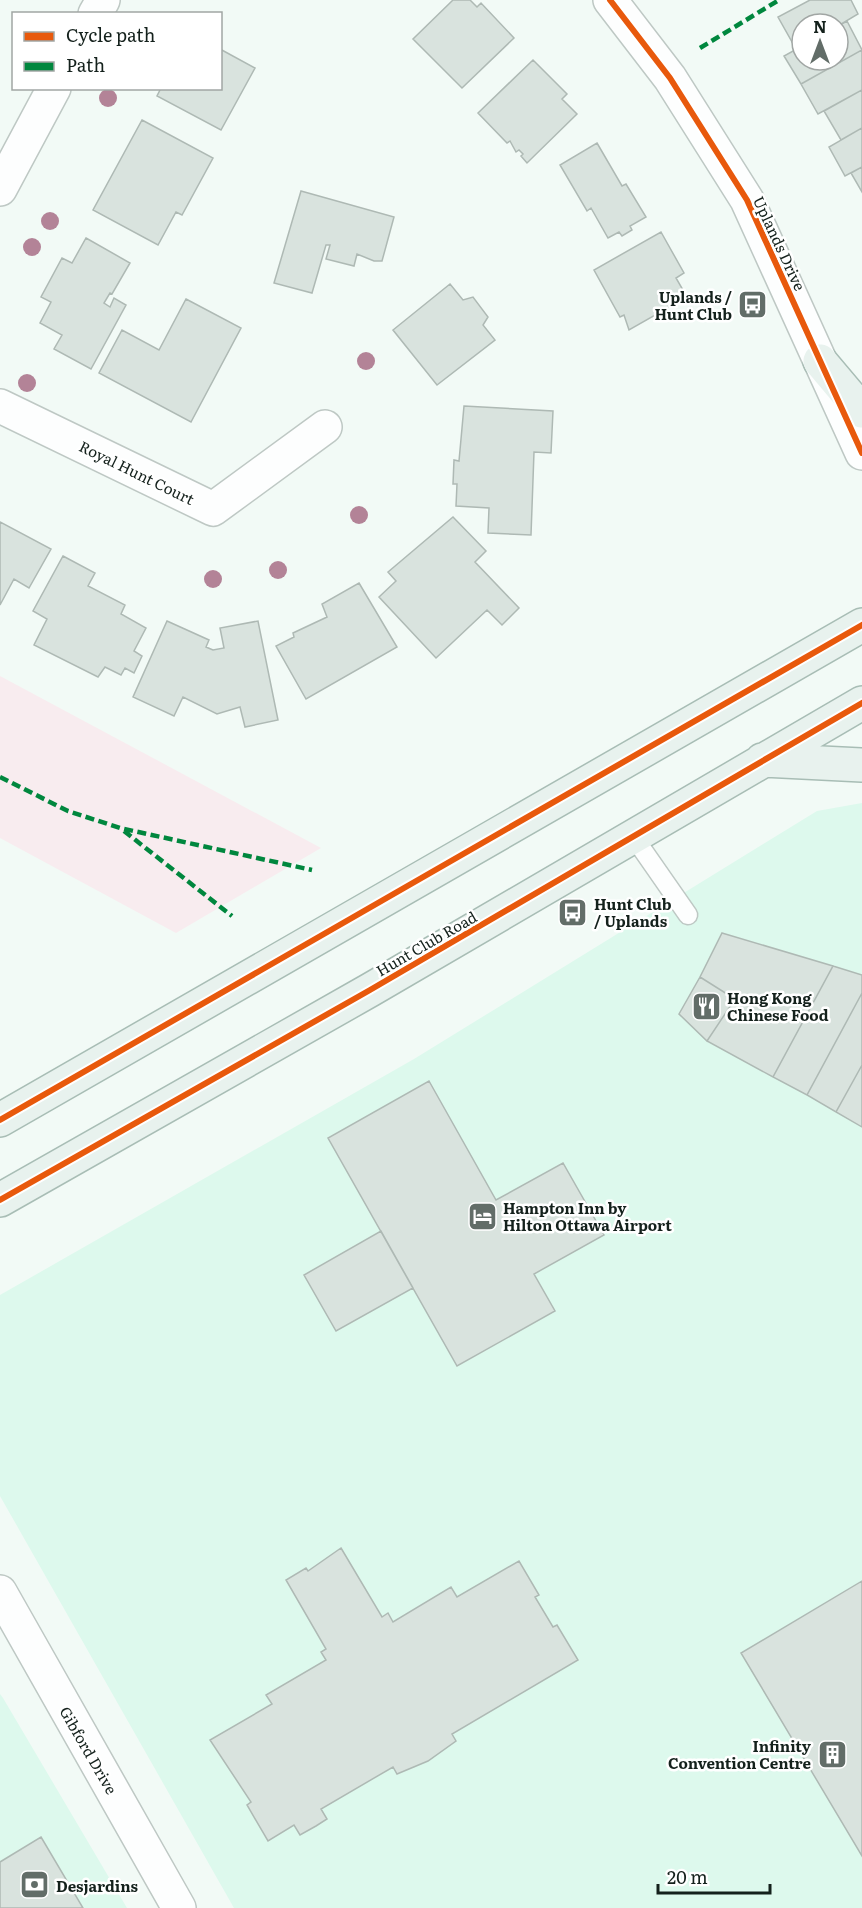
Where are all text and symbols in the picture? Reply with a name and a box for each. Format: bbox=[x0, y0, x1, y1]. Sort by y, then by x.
legend bbox=[12, 12, 222, 90]
north arrow bbox=[790, 12, 850, 72]
text: N bbox=[813, 14, 827, 38]
text: Cycle path bbox=[66, 21, 155, 48]
text: Path bbox=[66, 51, 105, 78]
street label: Uplands Drive bbox=[748, 192, 812, 294]
place label: Uplands / Hunt Club bbox=[655, 285, 732, 325]
bus stop icon: Uplands / Hunt Club bbox=[737, 289, 769, 321]
street label: Royal Hunt Court bbox=[75, 434, 199, 510]
place label: Hunt Club / Uplands bbox=[594, 892, 672, 932]
bus stop icon: Hunt Club / Uplands bbox=[557, 896, 589, 928]
street label: Hunt Club Road bbox=[371, 905, 481, 981]
place label: Hong Kong Chinese Food bbox=[727, 986, 829, 1026]
restaurant icon: Hong Kong Chinese Food bbox=[690, 990, 722, 1022]
place label: Hampton Inn by Hilton Ottawa Airport bbox=[503, 1196, 672, 1236]
hotel icon: Hampton Inn by Hilton Ottawa Airport bbox=[466, 1200, 498, 1232]
street label: Gibford Drive bbox=[55, 1702, 124, 1798]
place label: Infinity Convention Centre bbox=[668, 1734, 812, 1774]
building icon: Infinity Convention Centre bbox=[816, 1738, 848, 1770]
scale bar bbox=[658, 1857, 770, 1895]
text: 20 m bbox=[667, 1863, 708, 1890]
bank icon: Desjardins bbox=[19, 1869, 51, 1901]
place label: Desjardins bbox=[56, 1874, 139, 1897]

